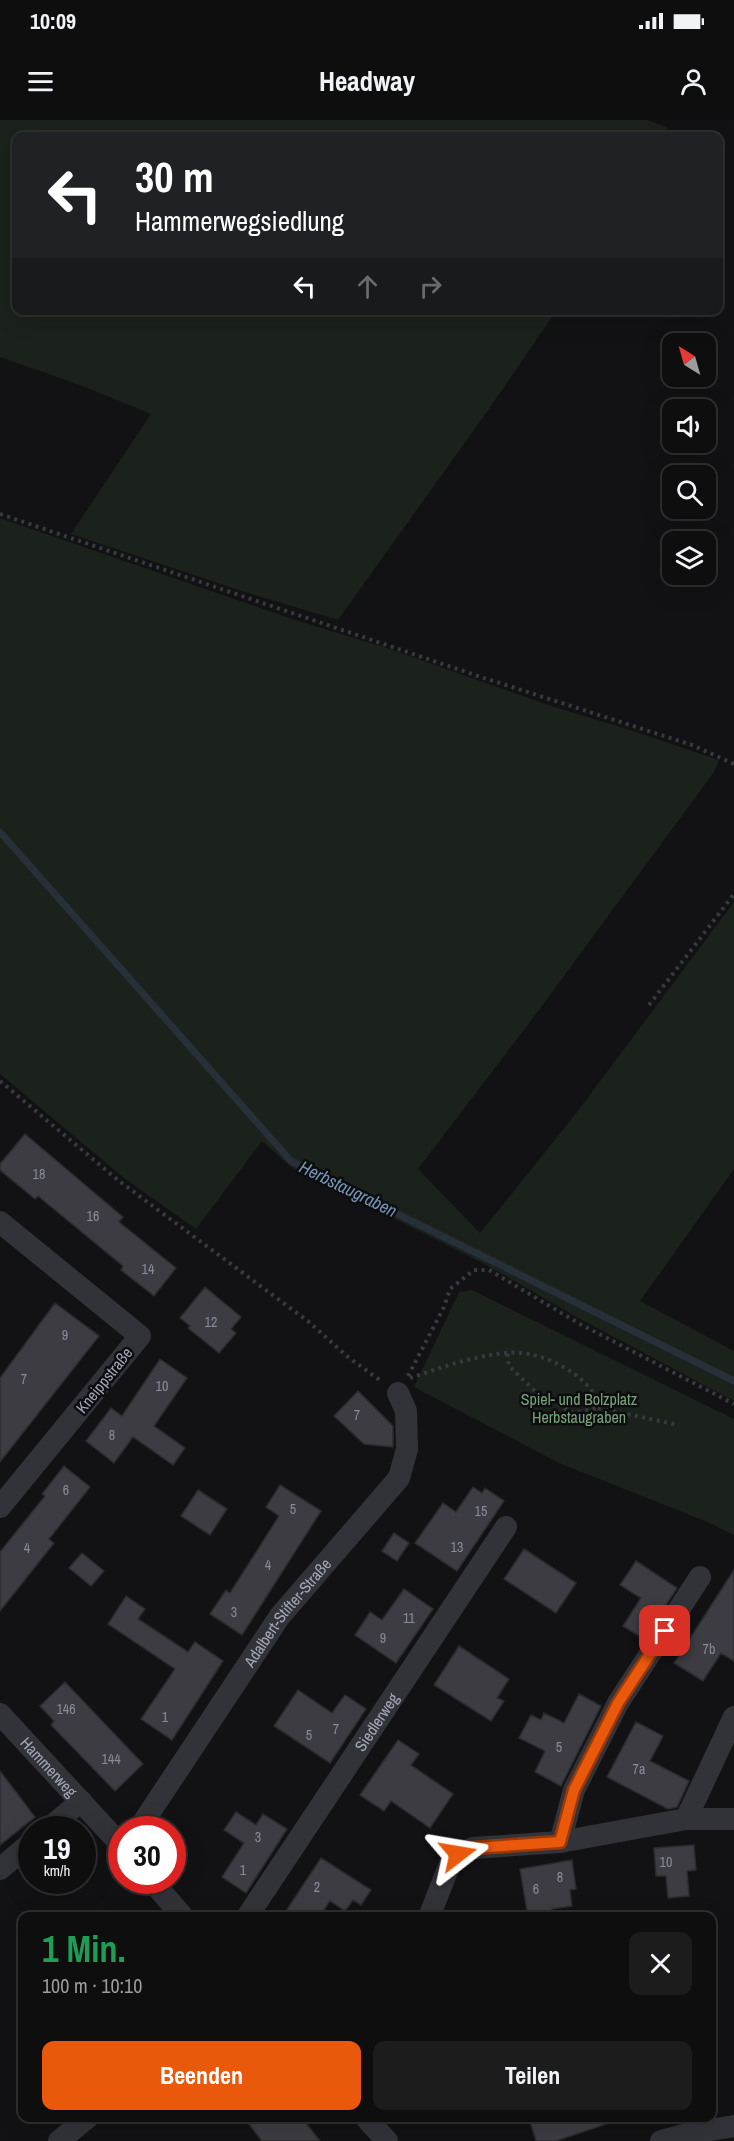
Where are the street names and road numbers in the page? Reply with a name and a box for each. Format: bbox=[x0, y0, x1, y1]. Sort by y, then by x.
street label: Kneippstraße bbox=[71, 1342, 137, 1418]
street label: Adalbert-Stifter-Straße bbox=[238, 1553, 336, 1672]
street label: Siedlerweg bbox=[349, 1688, 404, 1756]
street label: Hammerweg bbox=[16, 1732, 83, 1802]

